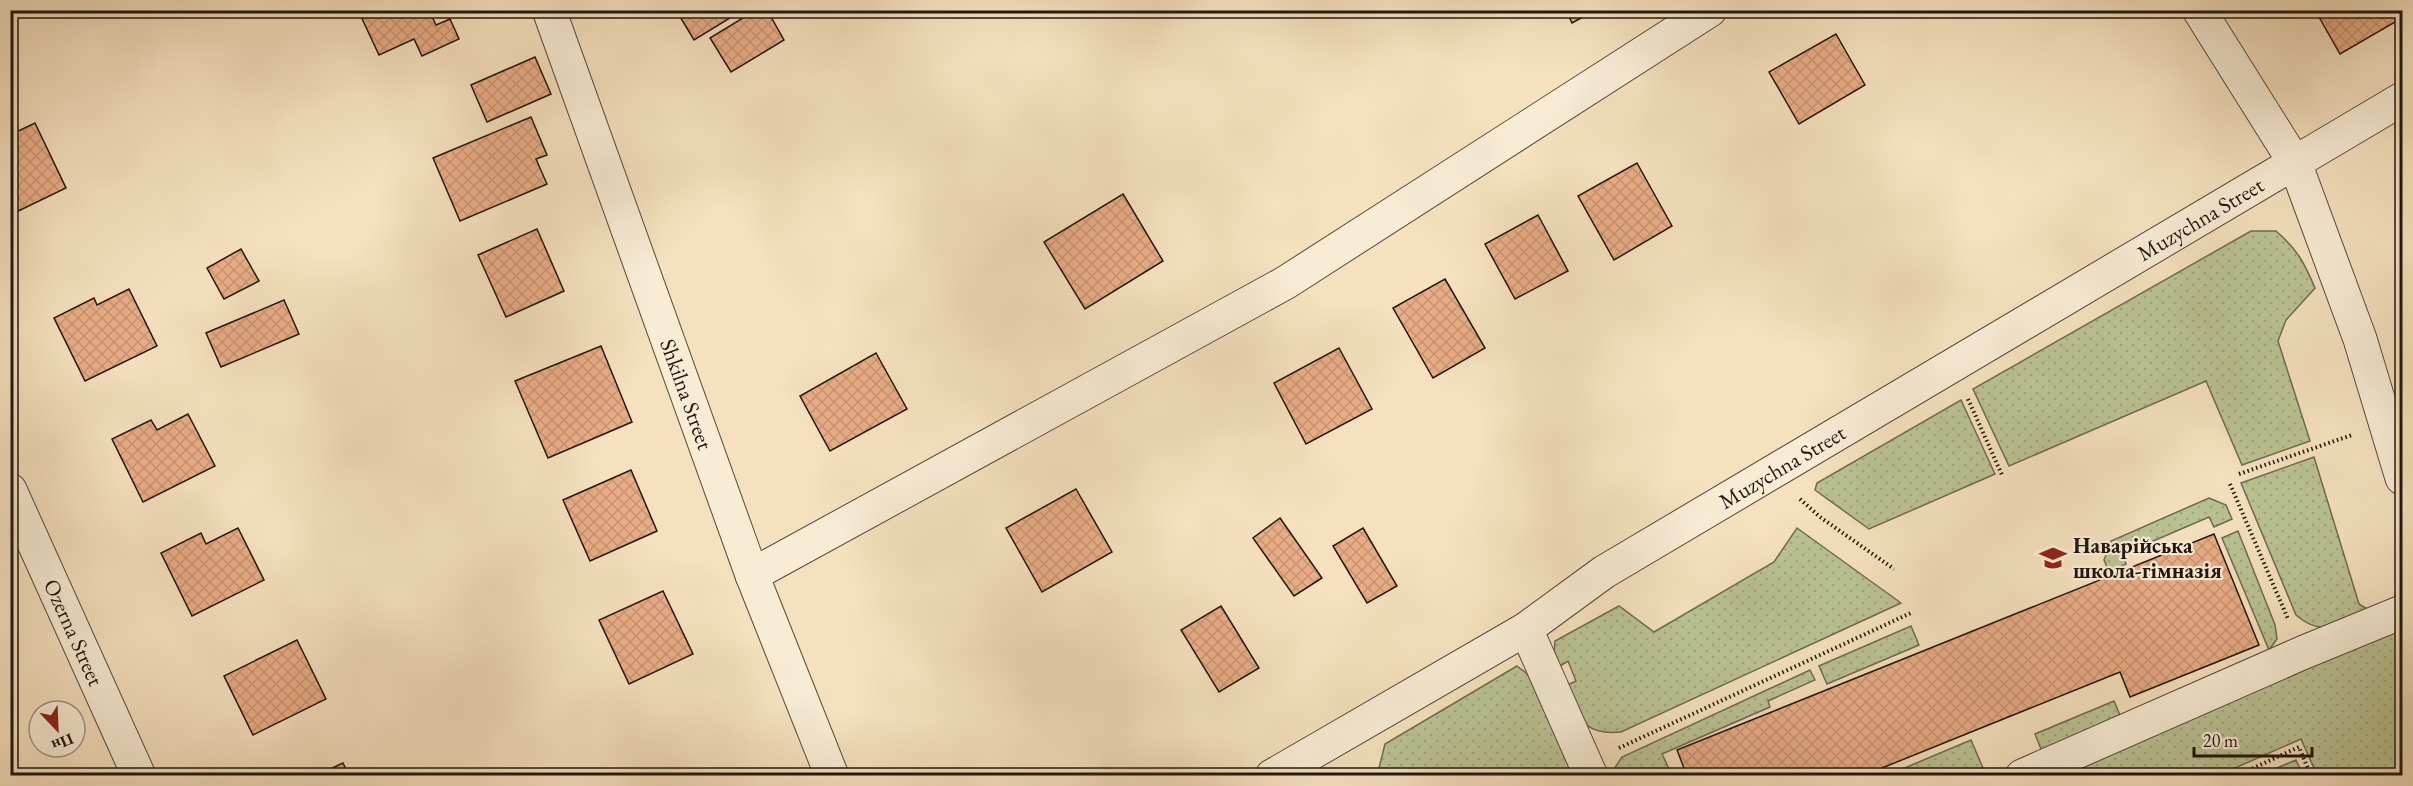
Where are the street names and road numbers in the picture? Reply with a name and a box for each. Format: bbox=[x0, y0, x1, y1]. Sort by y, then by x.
street label: Muzychna Street bbox=[2131, 170, 2269, 267]
street label: Shkilna Street bbox=[654, 335, 720, 453]
street label: Muzychna Street bbox=[1713, 418, 1851, 515]
street label: Ozerna Street bbox=[37, 574, 111, 690]

